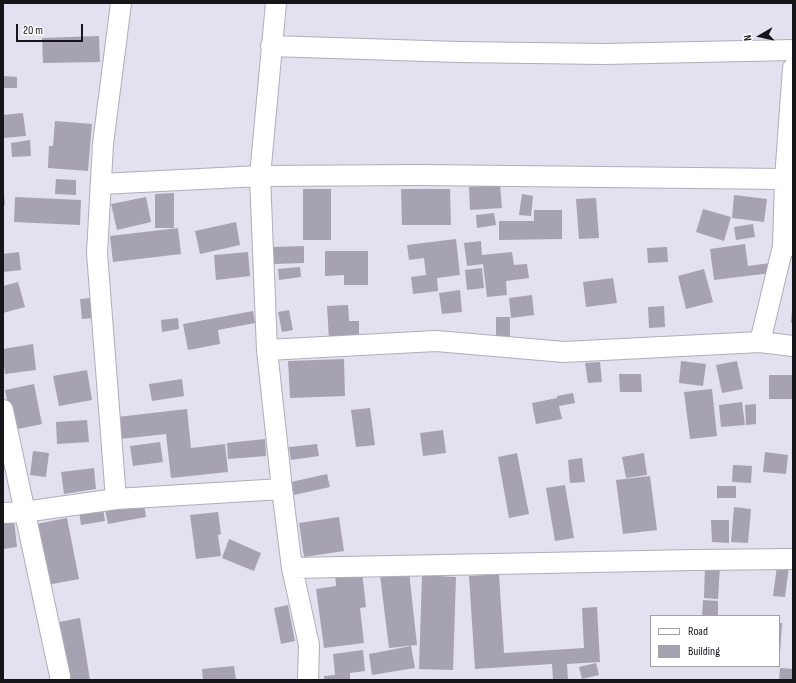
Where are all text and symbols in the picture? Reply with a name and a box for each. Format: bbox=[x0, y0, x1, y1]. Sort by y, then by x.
scale bar bbox=[18, 16, 85, 42]
north arrow bbox=[740, 16, 780, 56]
text: 20 m bbox=[23, 23, 43, 38]
text: N bbox=[741, 34, 755, 42]
legend bbox=[650, 615, 780, 667]
text: Road bbox=[688, 624, 708, 639]
text: Building bbox=[688, 644, 720, 659]

